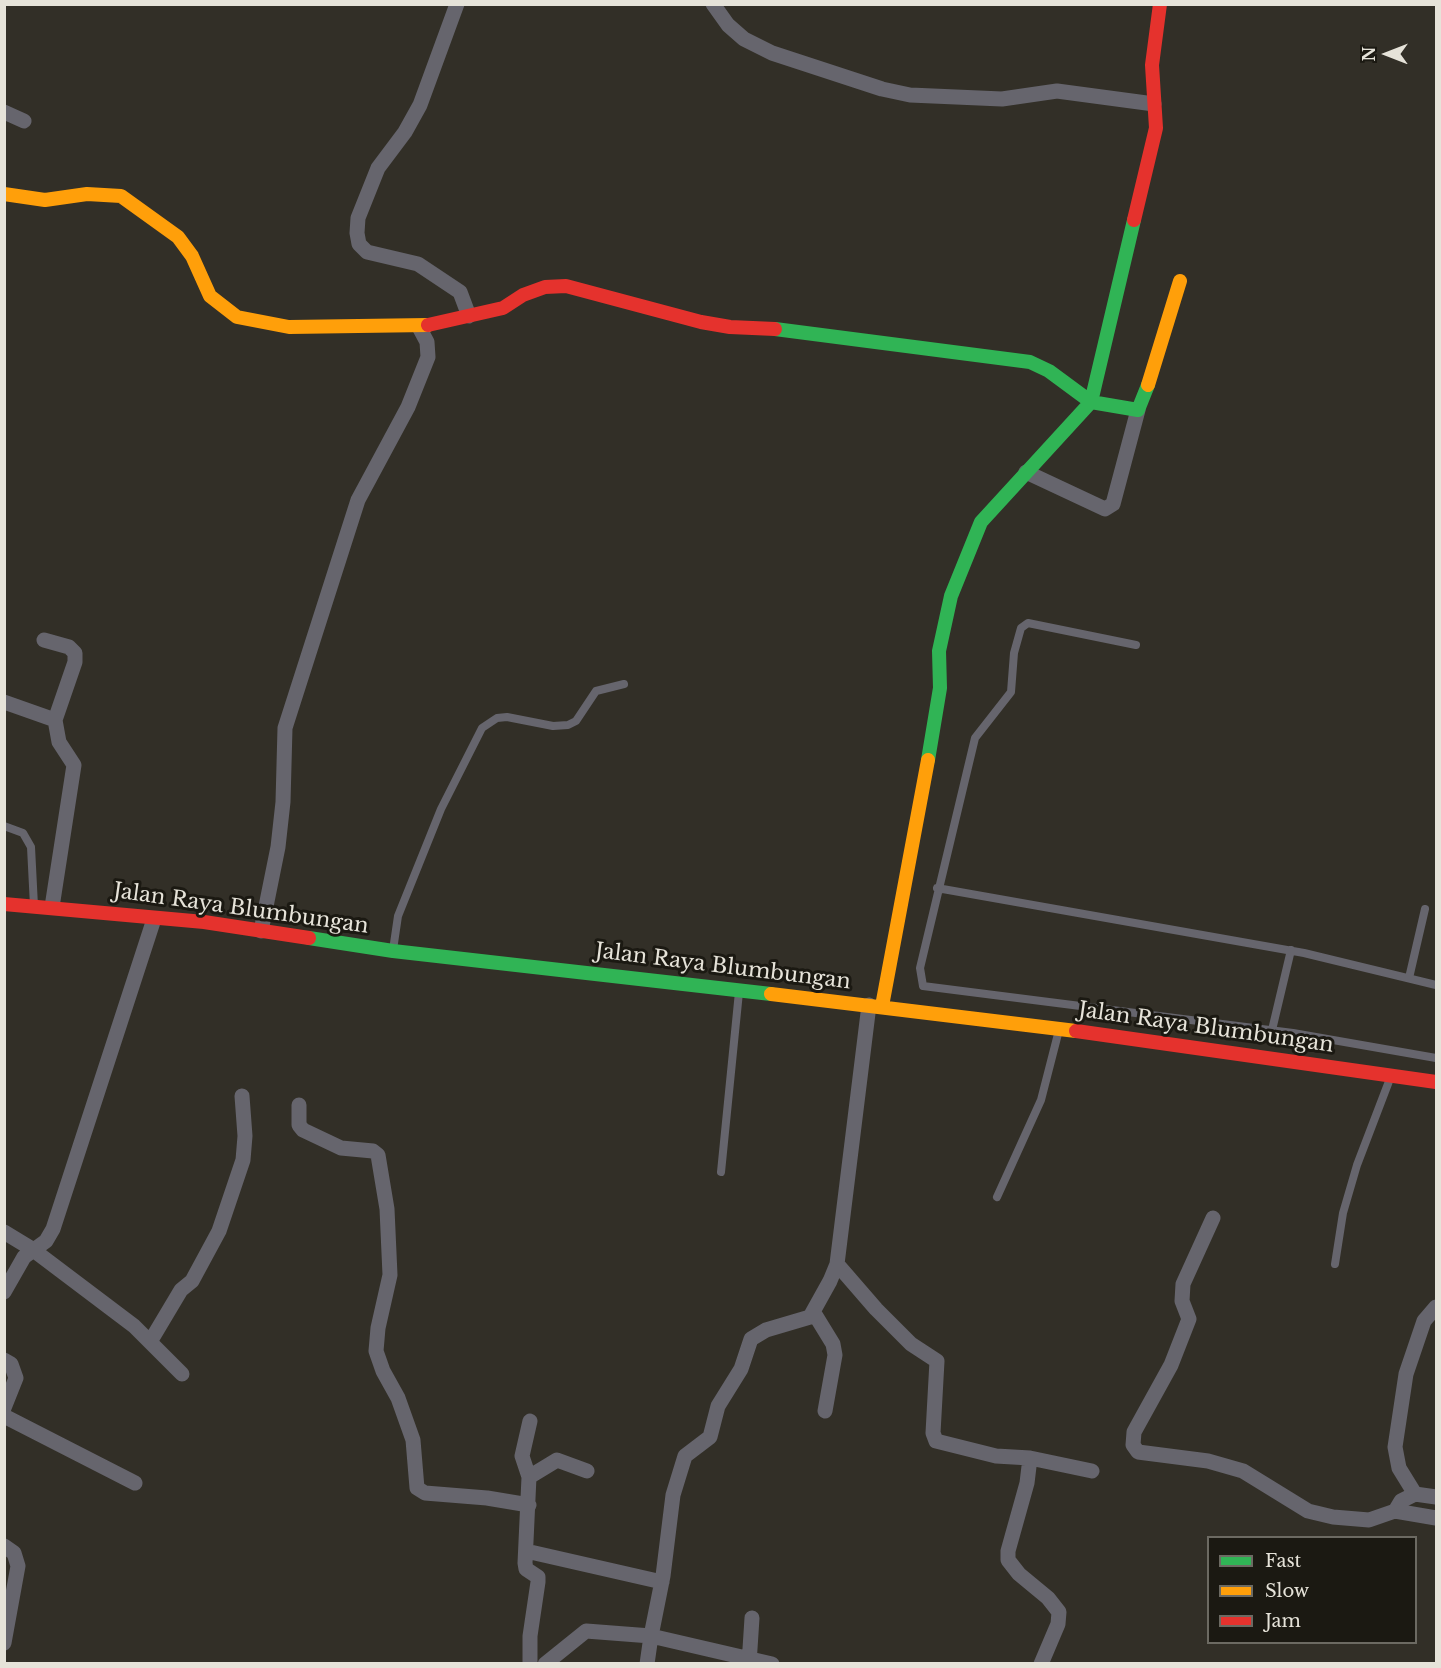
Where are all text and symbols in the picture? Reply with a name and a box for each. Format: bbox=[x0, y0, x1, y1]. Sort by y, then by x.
north arrow bbox=[1357, 24, 1417, 84]
text: N bbox=[1359, 46, 1379, 62]
street label: Jalan Raya Blumbungan bbox=[112, 879, 370, 939]
street label: Jalan Raya Blumbungan bbox=[594, 939, 852, 995]
street label: Jalan Raya Blumbungan bbox=[1077, 998, 1335, 1058]
legend bbox=[1207, 1536, 1417, 1644]
text: Fast bbox=[1265, 1550, 1301, 1572]
text: Slow bbox=[1265, 1580, 1309, 1602]
text: Jam bbox=[1265, 1610, 1301, 1632]

